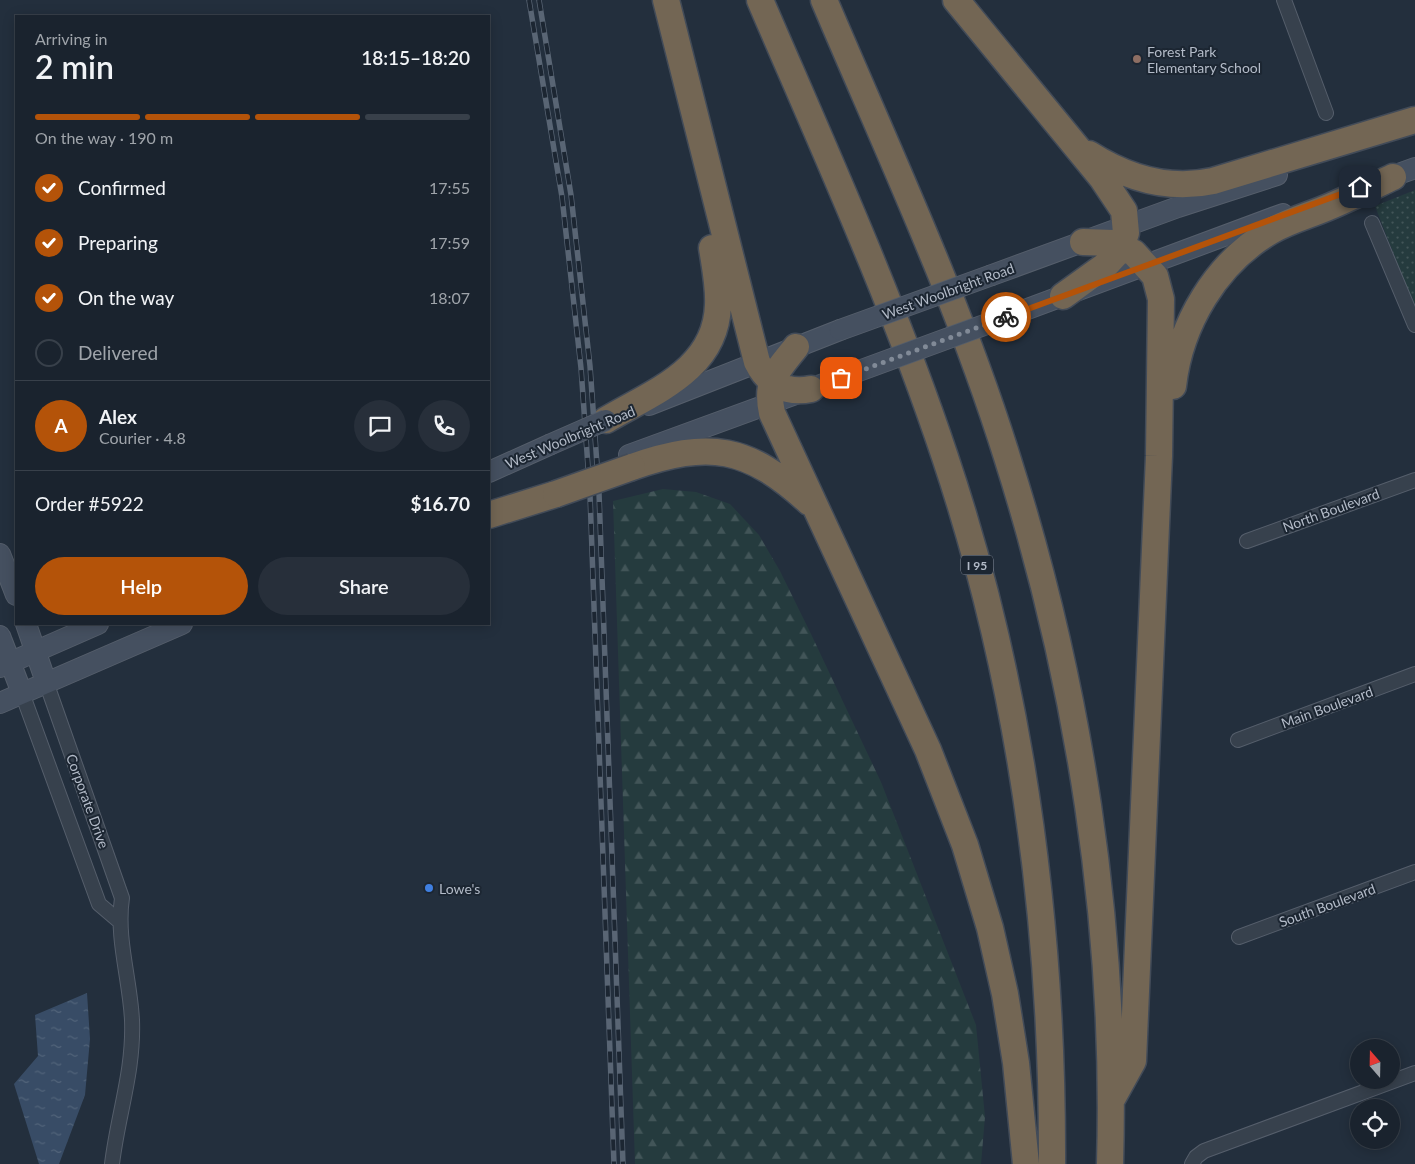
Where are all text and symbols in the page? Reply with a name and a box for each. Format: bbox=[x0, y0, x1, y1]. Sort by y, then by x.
text: Arriving in bbox=[35, 29, 108, 48]
place label: Forest Park Elementary School bbox=[1147, 43, 1261, 76]
text: 18:15–18:20 bbox=[361, 46, 470, 69]
text: 2 min bbox=[35, 47, 114, 86]
marker: Forest Park Elementary School bbox=[1131, 53, 1143, 65]
text: On the way · 190 m bbox=[35, 128, 173, 147]
pin bbox=[1339, 166, 1381, 208]
icon: home bbox=[1346, 173, 1374, 201]
icon: check bbox=[35, 174, 63, 202]
text: Confirmed bbox=[78, 176, 166, 199]
text: 17:55 bbox=[429, 178, 470, 197]
icon: check bbox=[35, 229, 63, 257]
text: Preparing bbox=[78, 231, 158, 254]
text: 17:59 bbox=[429, 233, 470, 252]
street label: West Woolbright Road bbox=[880, 259, 1016, 323]
icon: check bbox=[35, 284, 63, 312]
text: On the way bbox=[78, 286, 174, 309]
text: 18:07 bbox=[429, 288, 470, 307]
courier bbox=[981, 292, 1031, 342]
icon: bike bbox=[992, 303, 1020, 331]
text: Delivered bbox=[78, 341, 158, 364]
pin bbox=[820, 357, 862, 399]
icon: bag bbox=[827, 364, 855, 392]
button: chat bbox=[354, 400, 406, 452]
button: phone bbox=[418, 400, 470, 452]
street label: West Woolbright Road bbox=[503, 402, 637, 472]
text: Alex bbox=[99, 405, 137, 428]
text: A bbox=[54, 414, 68, 437]
text: Courier · 4.8 bbox=[99, 428, 186, 447]
street label: North Boulevard bbox=[1280, 485, 1382, 535]
text: Order #5922 bbox=[35, 492, 144, 515]
text: $16.70 bbox=[410, 492, 470, 515]
road number: I 95 bbox=[961, 556, 993, 574]
button: Help bbox=[35, 557, 248, 615]
button: Share bbox=[258, 557, 470, 615]
street label: Main Boulevard bbox=[1279, 683, 1375, 731]
street label: Corporate Drive bbox=[63, 751, 113, 851]
place label: Lowe's bbox=[439, 880, 480, 897]
street label: South Boulevard bbox=[1276, 880, 1378, 930]
marker: Lowe's bbox=[423, 882, 435, 894]
north arrow bbox=[1350, 1039, 1400, 1089]
map controls bbox=[1350, 1039, 1400, 1149]
button: locate bbox=[1350, 1099, 1400, 1149]

